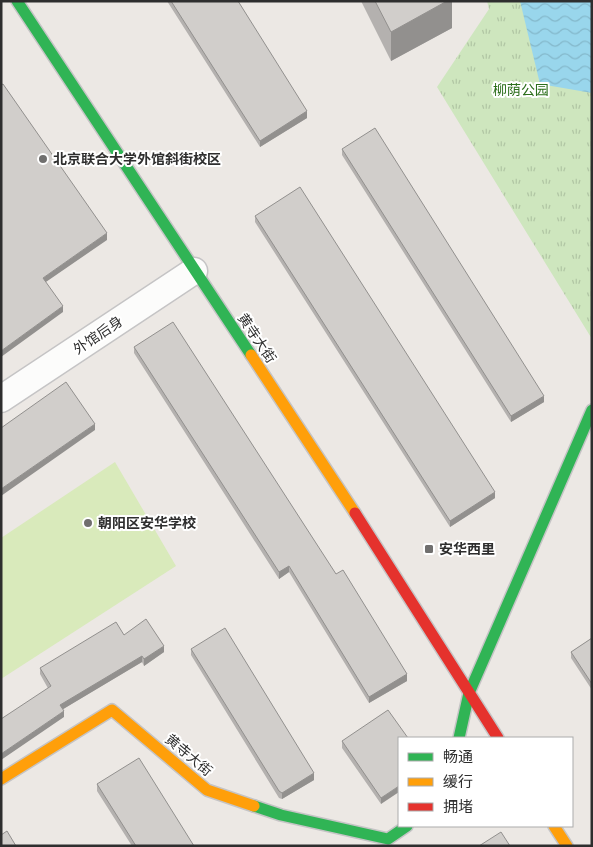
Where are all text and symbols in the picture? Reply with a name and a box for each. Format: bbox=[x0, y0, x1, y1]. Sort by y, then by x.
park label: 柳荫公园 bbox=[493, 81, 549, 100]
place label: 北京联合大学外馆斜街校区 bbox=[53, 150, 221, 169]
marker: 北京联合大学外馆斜街校区 bbox=[37, 153, 49, 165]
street label: 黄寺大街 bbox=[233, 310, 280, 367]
street label: 外馆后身 bbox=[70, 312, 127, 359]
place label: 朝阳区安华学校 bbox=[98, 514, 196, 533]
marker: 朝阳区安华学校 bbox=[82, 517, 94, 529]
place label: 安华西里 bbox=[439, 540, 495, 559]
marker: 安华西里 bbox=[423, 543, 435, 555]
street label: 黄寺大街 bbox=[161, 730, 216, 781]
legend bbox=[398, 737, 573, 827]
text: 畅通 bbox=[443, 747, 473, 767]
text: 缓行 bbox=[443, 772, 473, 792]
text: 拥堵 bbox=[443, 797, 473, 817]

